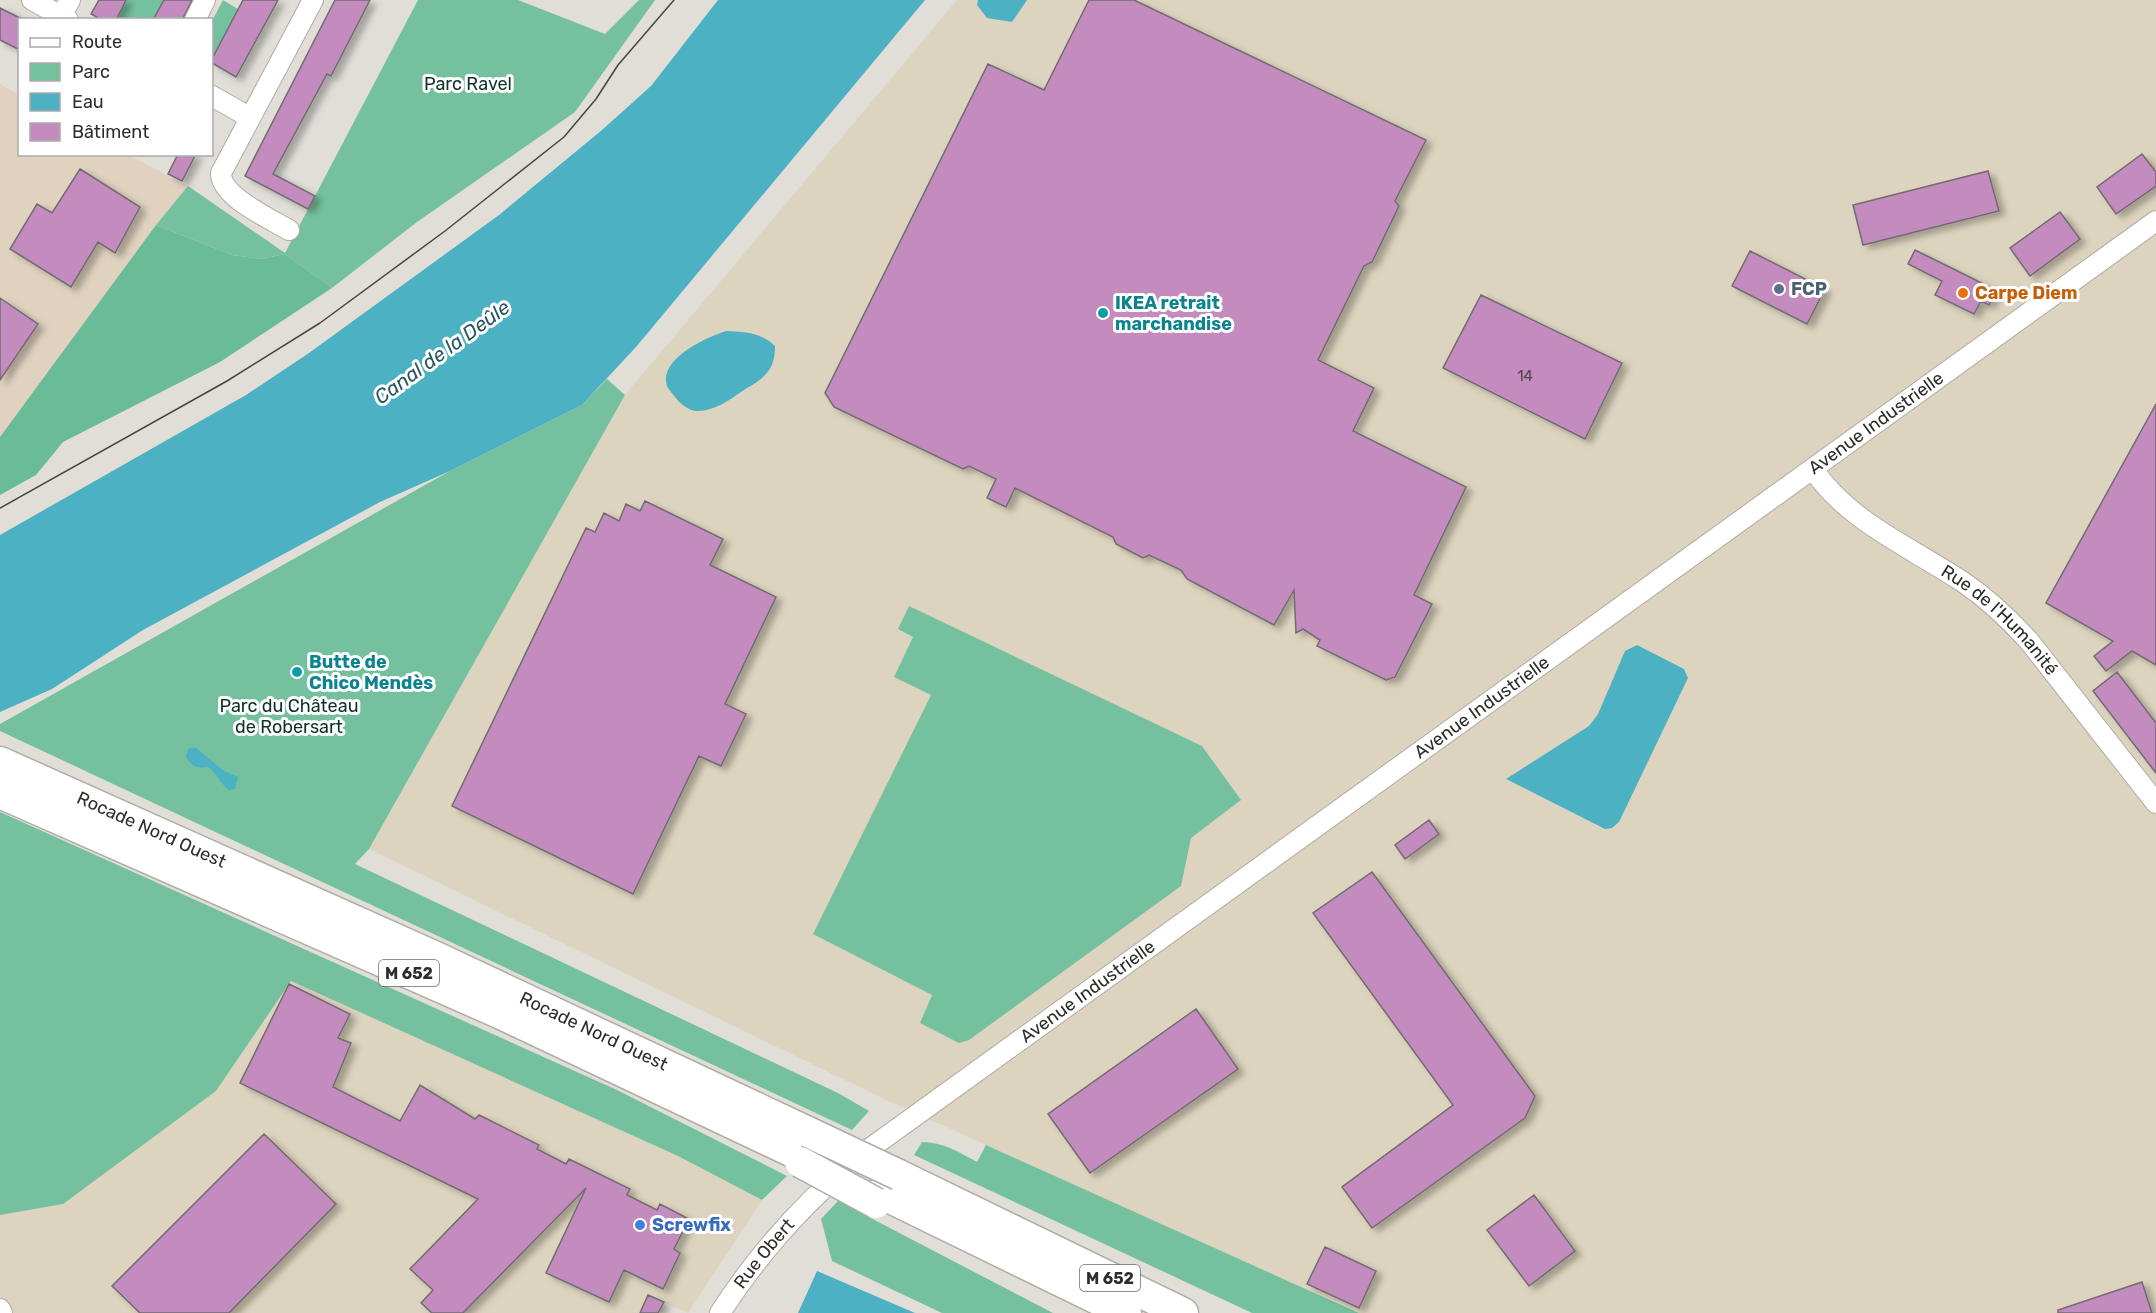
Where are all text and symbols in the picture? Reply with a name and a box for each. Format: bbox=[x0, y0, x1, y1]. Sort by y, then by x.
legend bbox=[18, 18, 213, 156]
text: Route bbox=[72, 31, 122, 53]
text: Parc bbox=[72, 61, 110, 83]
park label: Parc Ravel bbox=[424, 73, 512, 95]
text: Eau bbox=[72, 91, 104, 113]
text: Bâtiment bbox=[72, 121, 149, 143]
place label: FCP bbox=[1791, 278, 1827, 300]
marker: FCP bbox=[1772, 282, 1786, 296]
place label: Carpe Diem bbox=[1975, 282, 2078, 304]
marker: Carpe Diem bbox=[1956, 286, 1970, 300]
place label: IKEA retrait marchandise bbox=[1115, 292, 1232, 335]
water label: Canal de la Deûle bbox=[370, 295, 514, 409]
marker: IKEA retrait marchandise bbox=[1096, 306, 1110, 320]
house number: 14 bbox=[1517, 367, 1533, 385]
street label: Avenue Industrielle bbox=[1804, 367, 1948, 479]
street label: Rue de l'Humanité bbox=[1937, 560, 2063, 680]
place label: Butte de Chico Mendès bbox=[309, 651, 433, 694]
street label: Avenue Industrielle bbox=[1410, 651, 1554, 763]
marker: Butte de Chico Mendès bbox=[290, 665, 304, 679]
park label: Parc du Château de Robersart bbox=[220, 695, 358, 738]
street label: Rocade Nord Ouest bbox=[73, 787, 230, 873]
street label: Avenue Industrielle bbox=[1016, 935, 1159, 1048]
road number: M 652 bbox=[379, 960, 439, 986]
street label: Rocade Nord Ouest bbox=[516, 987, 671, 1075]
place label: Screwfix bbox=[652, 1214, 731, 1236]
street label: Rue Obert bbox=[729, 1214, 799, 1293]
marker: Screwfix bbox=[633, 1218, 647, 1232]
road number: M 652 bbox=[1080, 1265, 1140, 1291]

